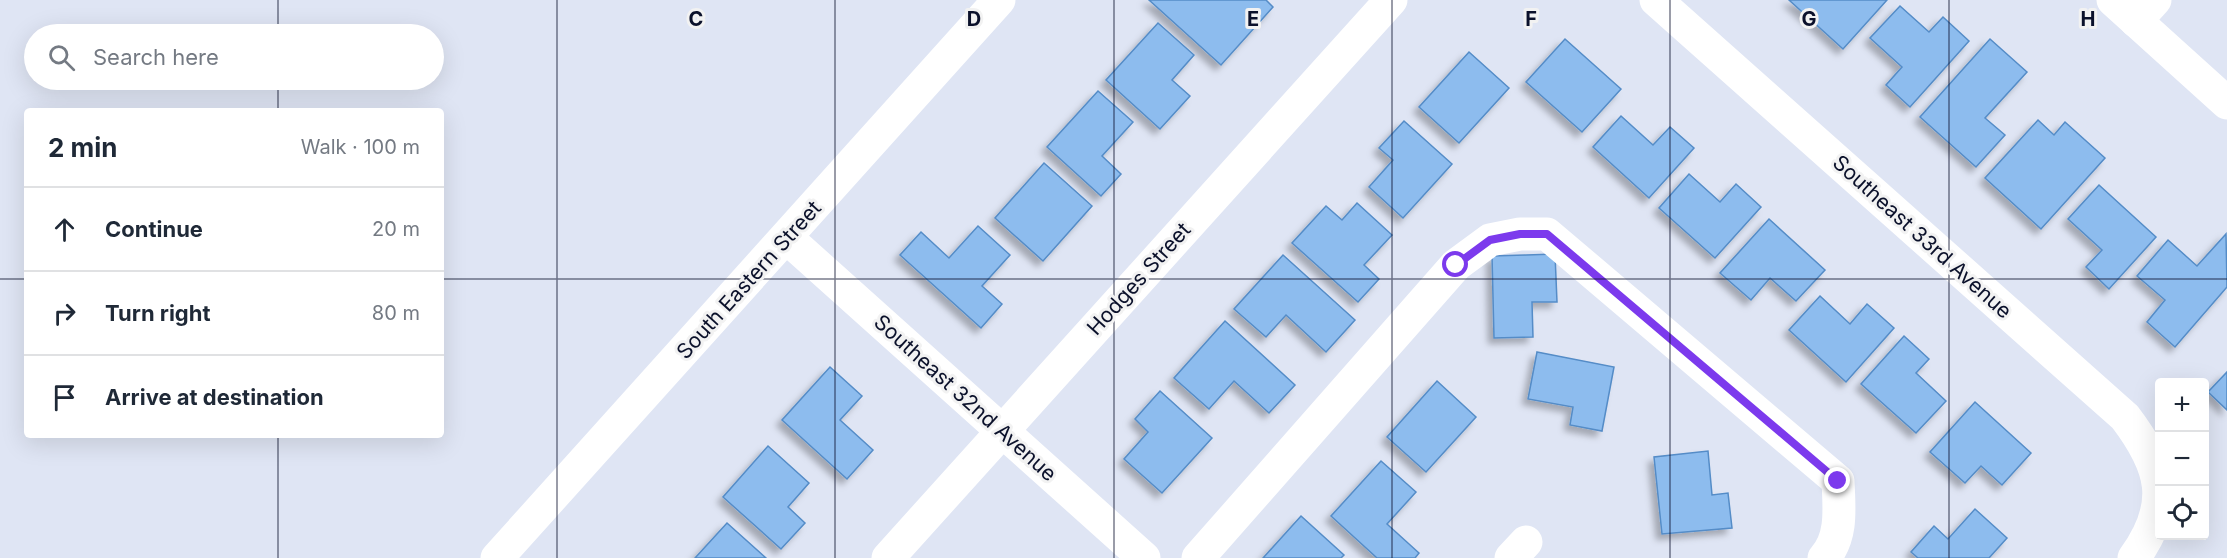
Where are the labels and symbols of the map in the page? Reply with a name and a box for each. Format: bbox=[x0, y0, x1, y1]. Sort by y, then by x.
text: C bbox=[689, 7, 703, 31]
text: D bbox=[967, 7, 981, 31]
text: E bbox=[1247, 7, 1259, 31]
text: F bbox=[1525, 7, 1537, 31]
text: G bbox=[1801, 7, 1817, 31]
text: H bbox=[2081, 7, 2095, 31]
street label: Southeast 33rd Avenue bbox=[1828, 150, 2017, 324]
street label: South Eastern Street bbox=[671, 195, 826, 364]
street label: Hodges Street bbox=[1082, 217, 1196, 340]
route start bbox=[1442, 251, 1468, 277]
street label: Southeast 32nd Avenue bbox=[869, 309, 1062, 486]
route end bbox=[1824, 467, 1850, 493]

